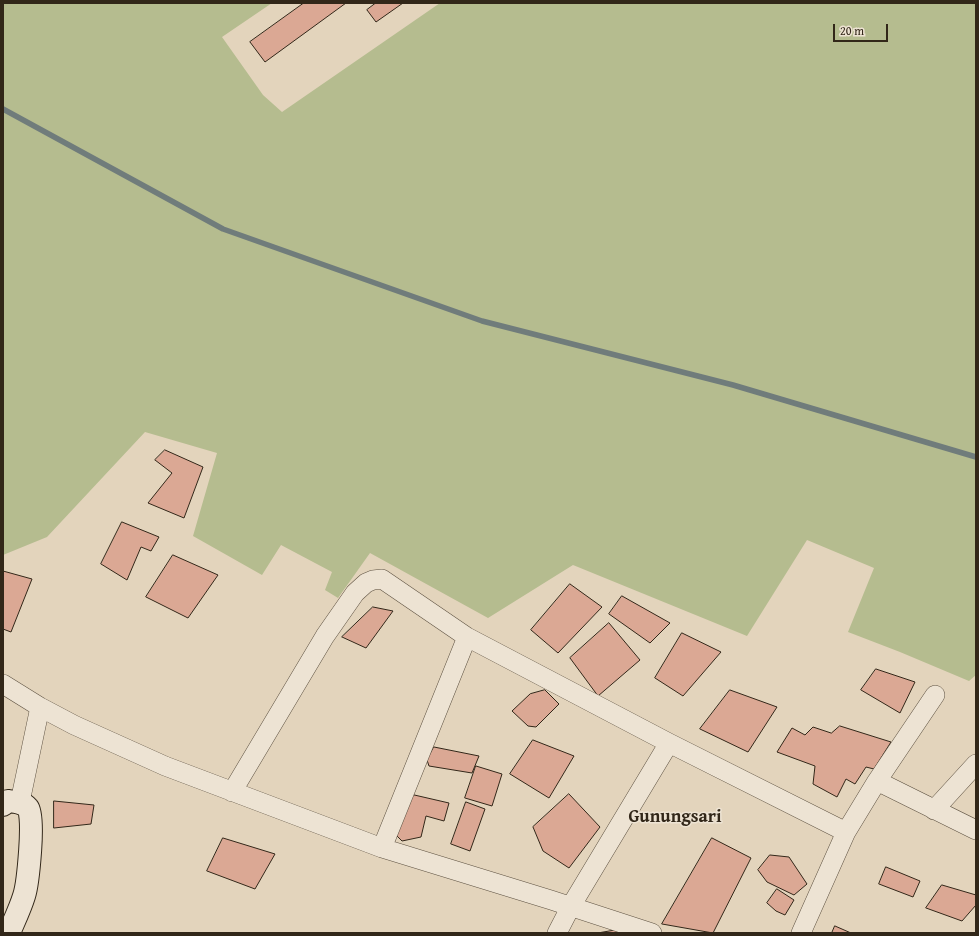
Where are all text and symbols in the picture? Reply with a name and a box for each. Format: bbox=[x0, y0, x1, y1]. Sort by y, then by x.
scale bar bbox=[835, 16, 890, 42]
text: 20 m bbox=[840, 22, 864, 39]
district label: Gunungsari bbox=[628, 806, 722, 828]

